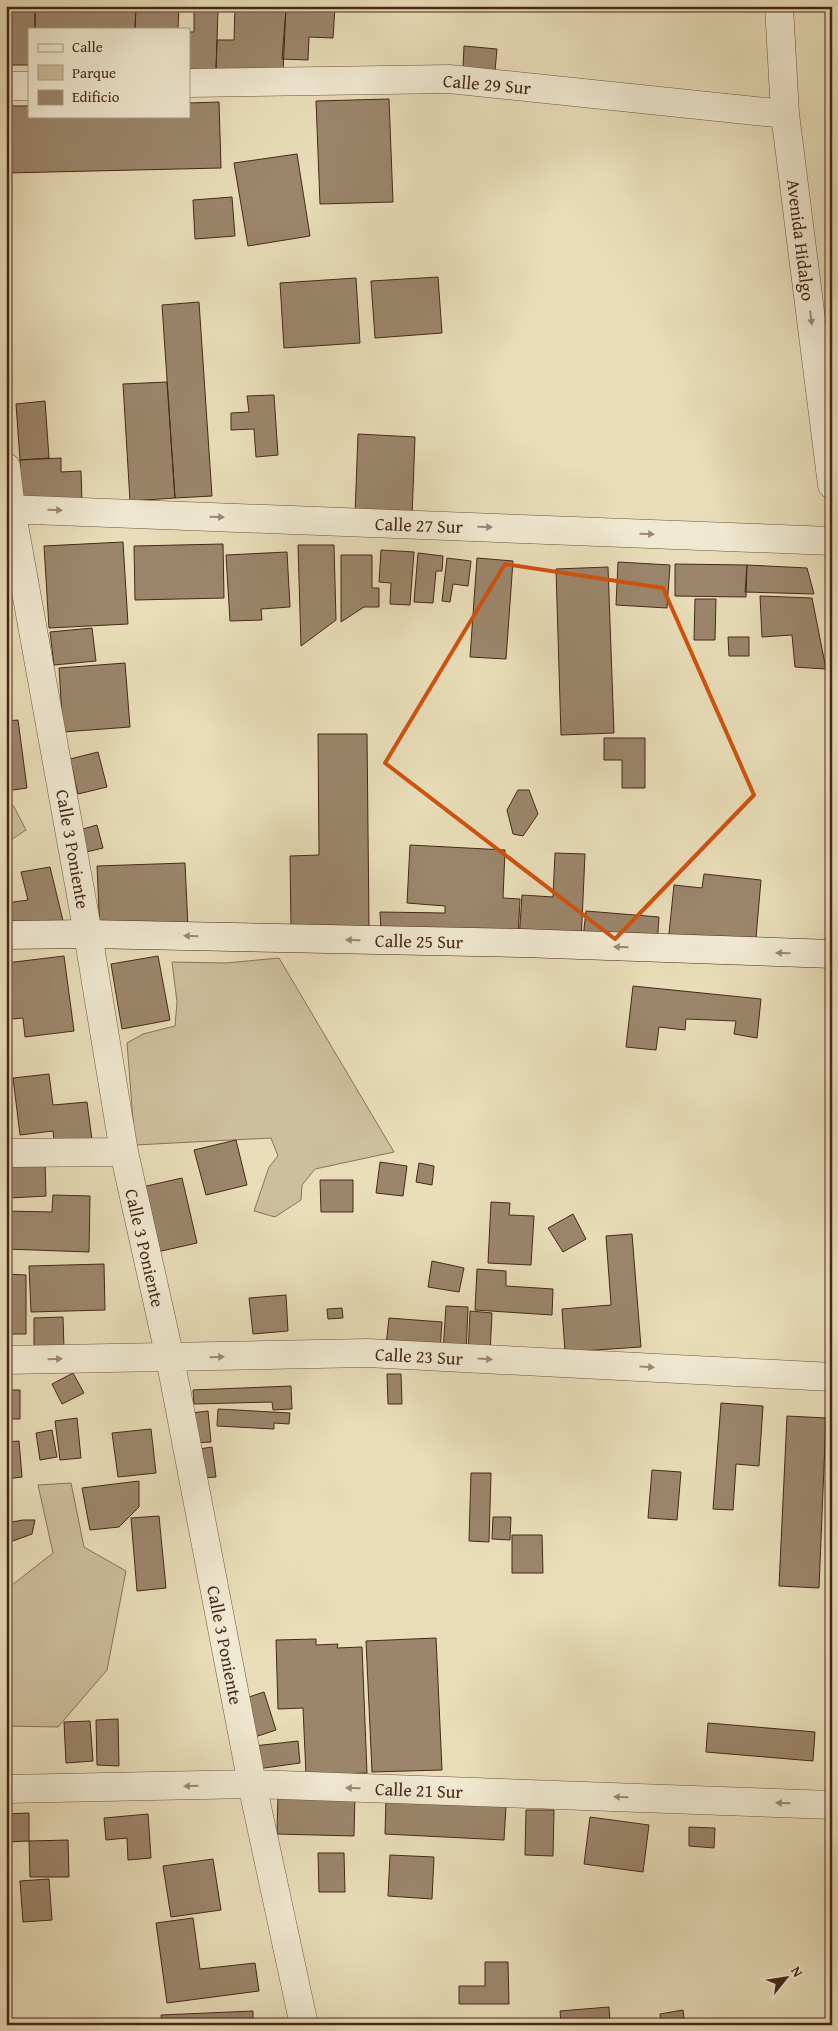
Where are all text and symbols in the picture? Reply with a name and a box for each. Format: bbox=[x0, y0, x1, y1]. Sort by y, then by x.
legend bbox=[28, 28, 190, 118]
text: Calle bbox=[72, 36, 103, 57]
text: Parque bbox=[72, 62, 116, 83]
street label: Calle 29 Sur bbox=[442, 67, 533, 101]
text: Edificio bbox=[72, 86, 120, 107]
street label: Avenida Hidalgo bbox=[780, 178, 822, 302]
one-way arrow bbox=[807, 311, 815, 327]
one-way arrow bbox=[47, 507, 63, 515]
street label: Calle 27 Sur bbox=[375, 510, 464, 540]
one-way arrow bbox=[210, 513, 226, 521]
one-way arrow bbox=[477, 524, 493, 532]
one-way arrow bbox=[639, 530, 655, 538]
street label: Calle 3 Poniente bbox=[49, 787, 97, 911]
street label: Calle 25 Sur bbox=[375, 927, 464, 955]
one-way arrow bbox=[183, 932, 199, 940]
one-way arrow bbox=[345, 936, 361, 944]
one-way arrow bbox=[612, 942, 628, 950]
one-way arrow bbox=[775, 948, 791, 956]
street label: Calle 3 Poniente bbox=[118, 1186, 172, 1310]
street label: Calle 23 Sur bbox=[374, 1340, 464, 1372]
one-way arrow bbox=[210, 1353, 226, 1361]
one-way arrow bbox=[47, 1355, 63, 1363]
one-way arrow bbox=[477, 1356, 493, 1364]
one-way arrow bbox=[639, 1364, 655, 1372]
street label: Calle 3 Poniente bbox=[200, 1583, 250, 1707]
street label: Calle 21 Sur bbox=[375, 1775, 464, 1805]
one-way arrow bbox=[183, 1782, 199, 1790]
one-way arrow bbox=[345, 1784, 361, 1792]
one-way arrow bbox=[612, 1793, 628, 1801]
one-way arrow bbox=[775, 1799, 791, 1807]
north arrow bbox=[760, 1954, 810, 2004]
text: N bbox=[786, 1962, 809, 1981]

